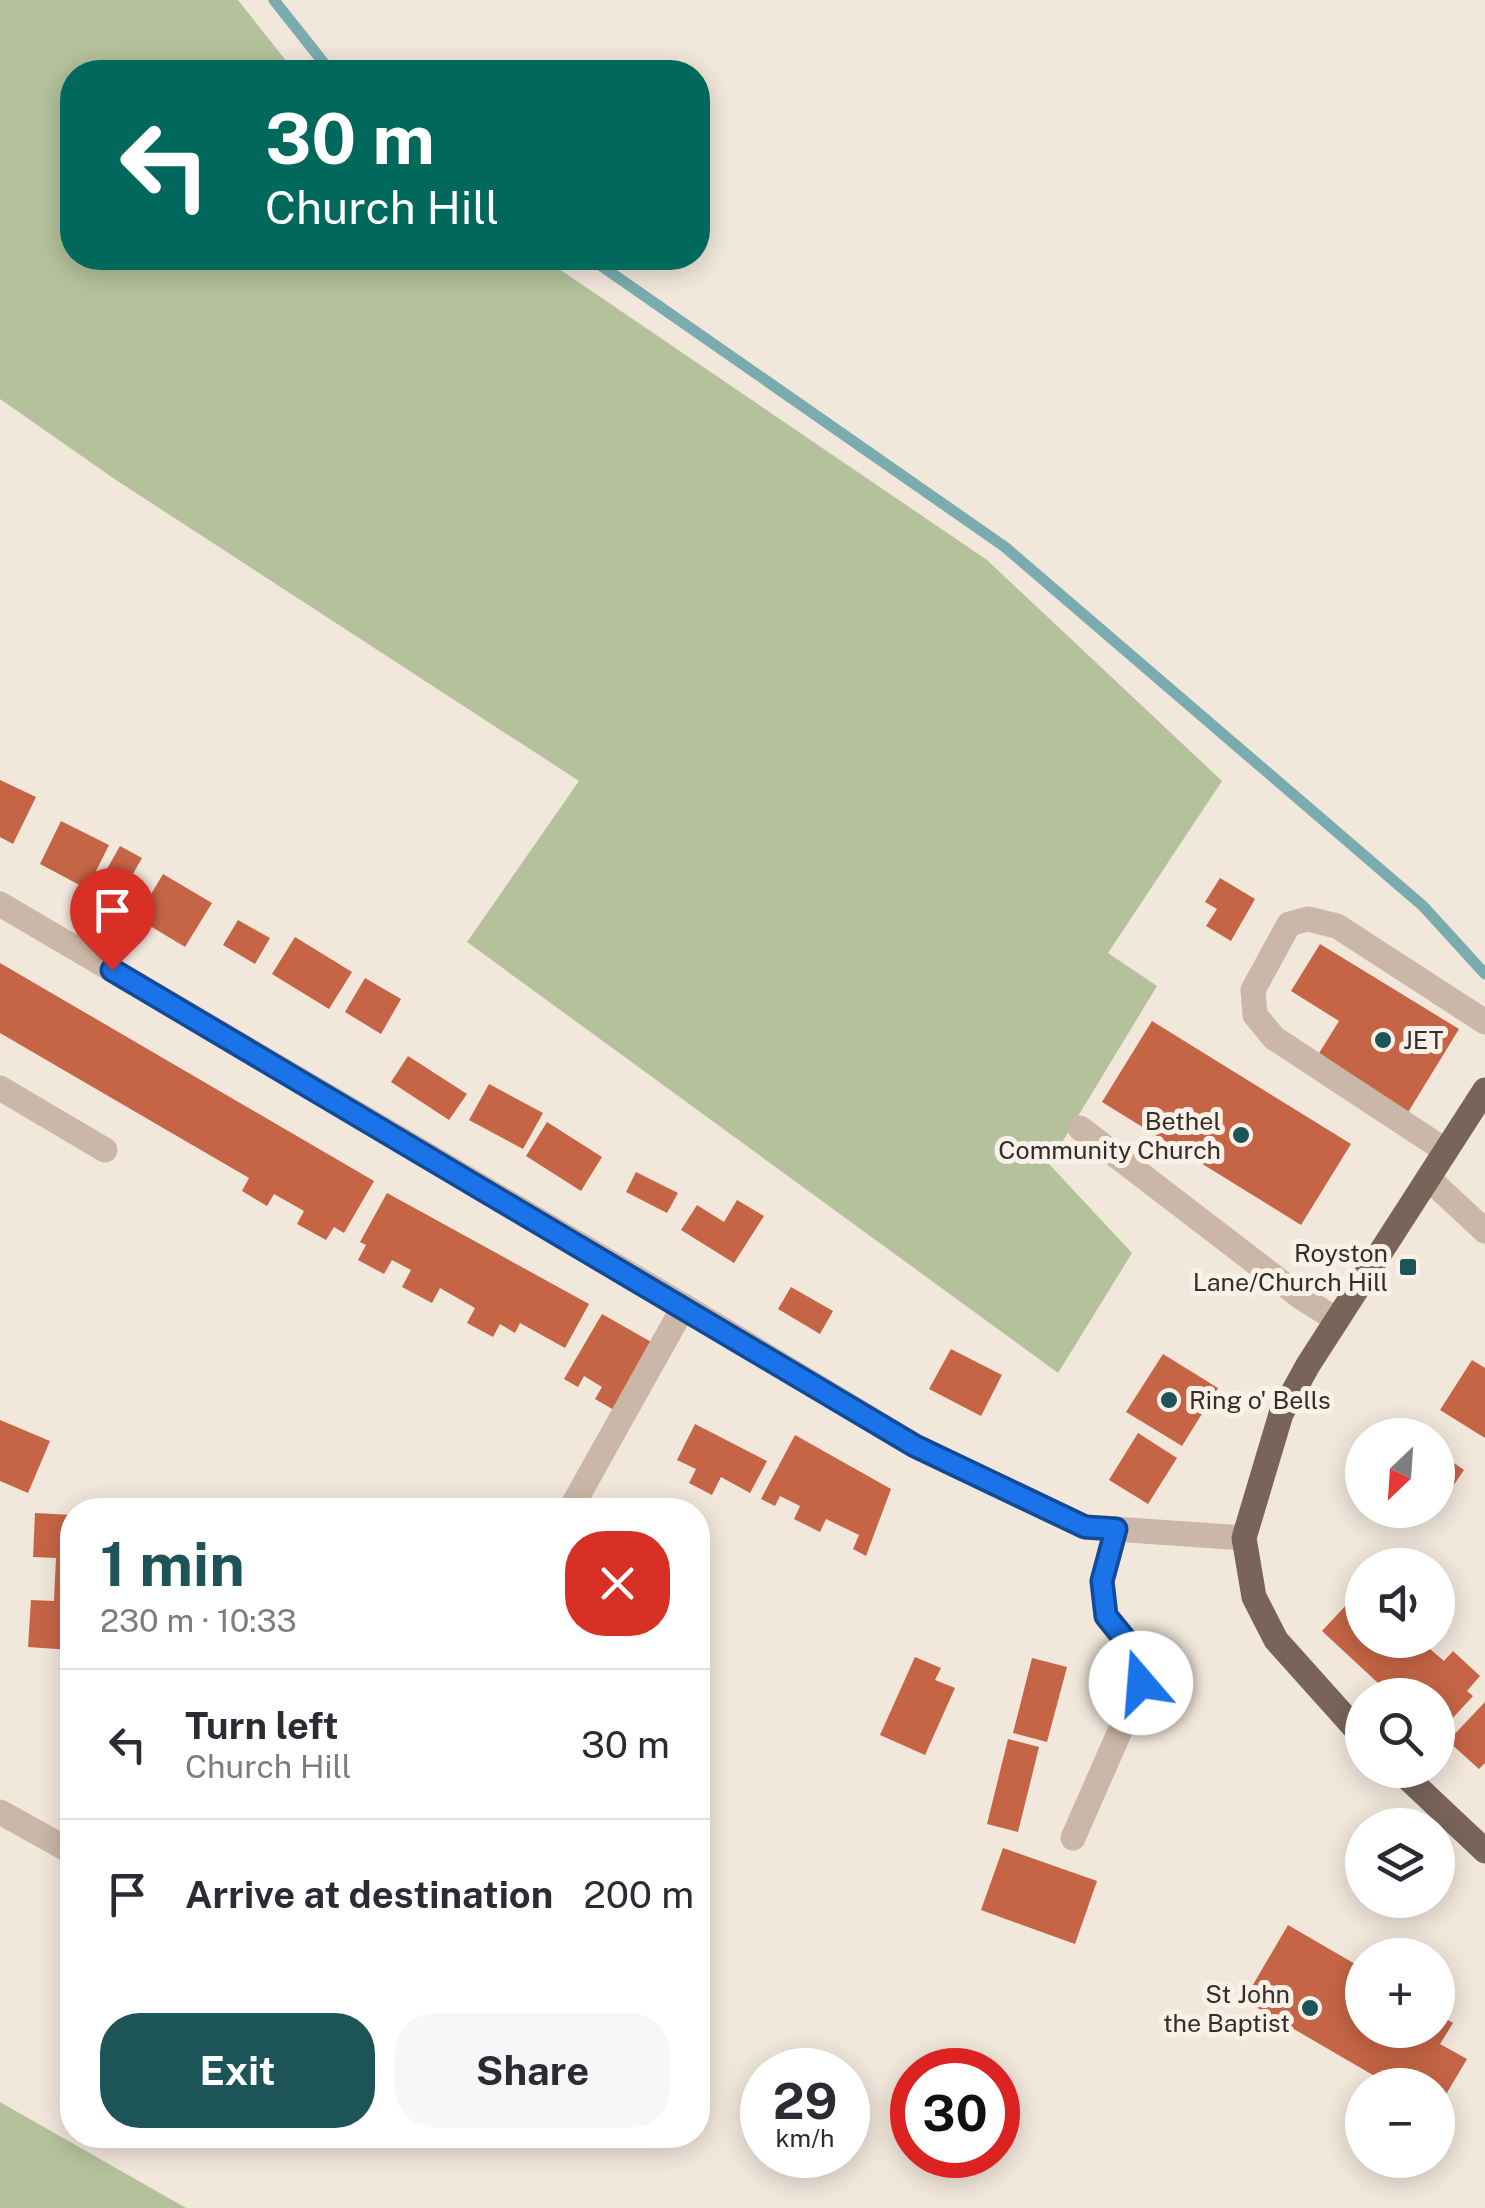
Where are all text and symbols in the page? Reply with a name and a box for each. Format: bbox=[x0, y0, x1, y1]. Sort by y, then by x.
text: 30 m bbox=[265, 97, 435, 180]
icon: left bbox=[100, 100, 230, 230]
text: Church Hill bbox=[265, 181, 499, 234]
pin bbox=[70, 868, 155, 971]
icon: arrive bbox=[85, 883, 140, 938]
place label: JET bbox=[1403, 1025, 1444, 1055]
marker: JET bbox=[1372, 1029, 1394, 1051]
place label: Bethel Community Church bbox=[998, 1106, 1221, 1165]
marker: Bethel Community Church bbox=[1230, 1124, 1252, 1146]
place label: Royston Lane/Church Hill bbox=[1193, 1238, 1388, 1297]
marker: Royston Lane/Church Hill bbox=[1397, 1256, 1419, 1278]
place label: Ring o' Bells bbox=[1189, 1385, 1331, 1415]
marker: Ring o' Bells bbox=[1158, 1389, 1180, 1411]
north arrow bbox=[1345, 1418, 1455, 1528]
map controls bbox=[1345, 1418, 1455, 2178]
text: 1 min bbox=[100, 1529, 245, 1600]
button: close bbox=[565, 1531, 670, 1636]
button: sound bbox=[1345, 1548, 1455, 1658]
text: 230 m · 10:33 bbox=[100, 1602, 297, 1639]
position arrow bbox=[1089, 1631, 1193, 1735]
button: search bbox=[1345, 1678, 1455, 1788]
text: Turn left bbox=[185, 1703, 339, 1748]
icon: left bbox=[100, 1717, 155, 1772]
text: 30 m bbox=[581, 1722, 670, 1767]
text: Church Hill bbox=[185, 1748, 351, 1785]
button: layers bbox=[1345, 1808, 1455, 1918]
icon: arrive bbox=[100, 1867, 155, 1922]
text: Arrive at destination bbox=[185, 1872, 553, 1917]
text: 200 m bbox=[583, 1872, 694, 1917]
button: + bbox=[1345, 1938, 1455, 2048]
place label: St John the Baptist bbox=[1163, 1979, 1290, 2038]
marker: St John the Baptist bbox=[1299, 1997, 1321, 2019]
button: Exit bbox=[100, 2013, 375, 2128]
button: Share bbox=[395, 2013, 670, 2128]
speed limit sign: 30 bbox=[890, 2048, 1020, 2178]
button: − bbox=[1345, 2068, 1455, 2178]
text: 29 bbox=[773, 2071, 837, 2130]
text: km/h bbox=[776, 2123, 834, 2153]

